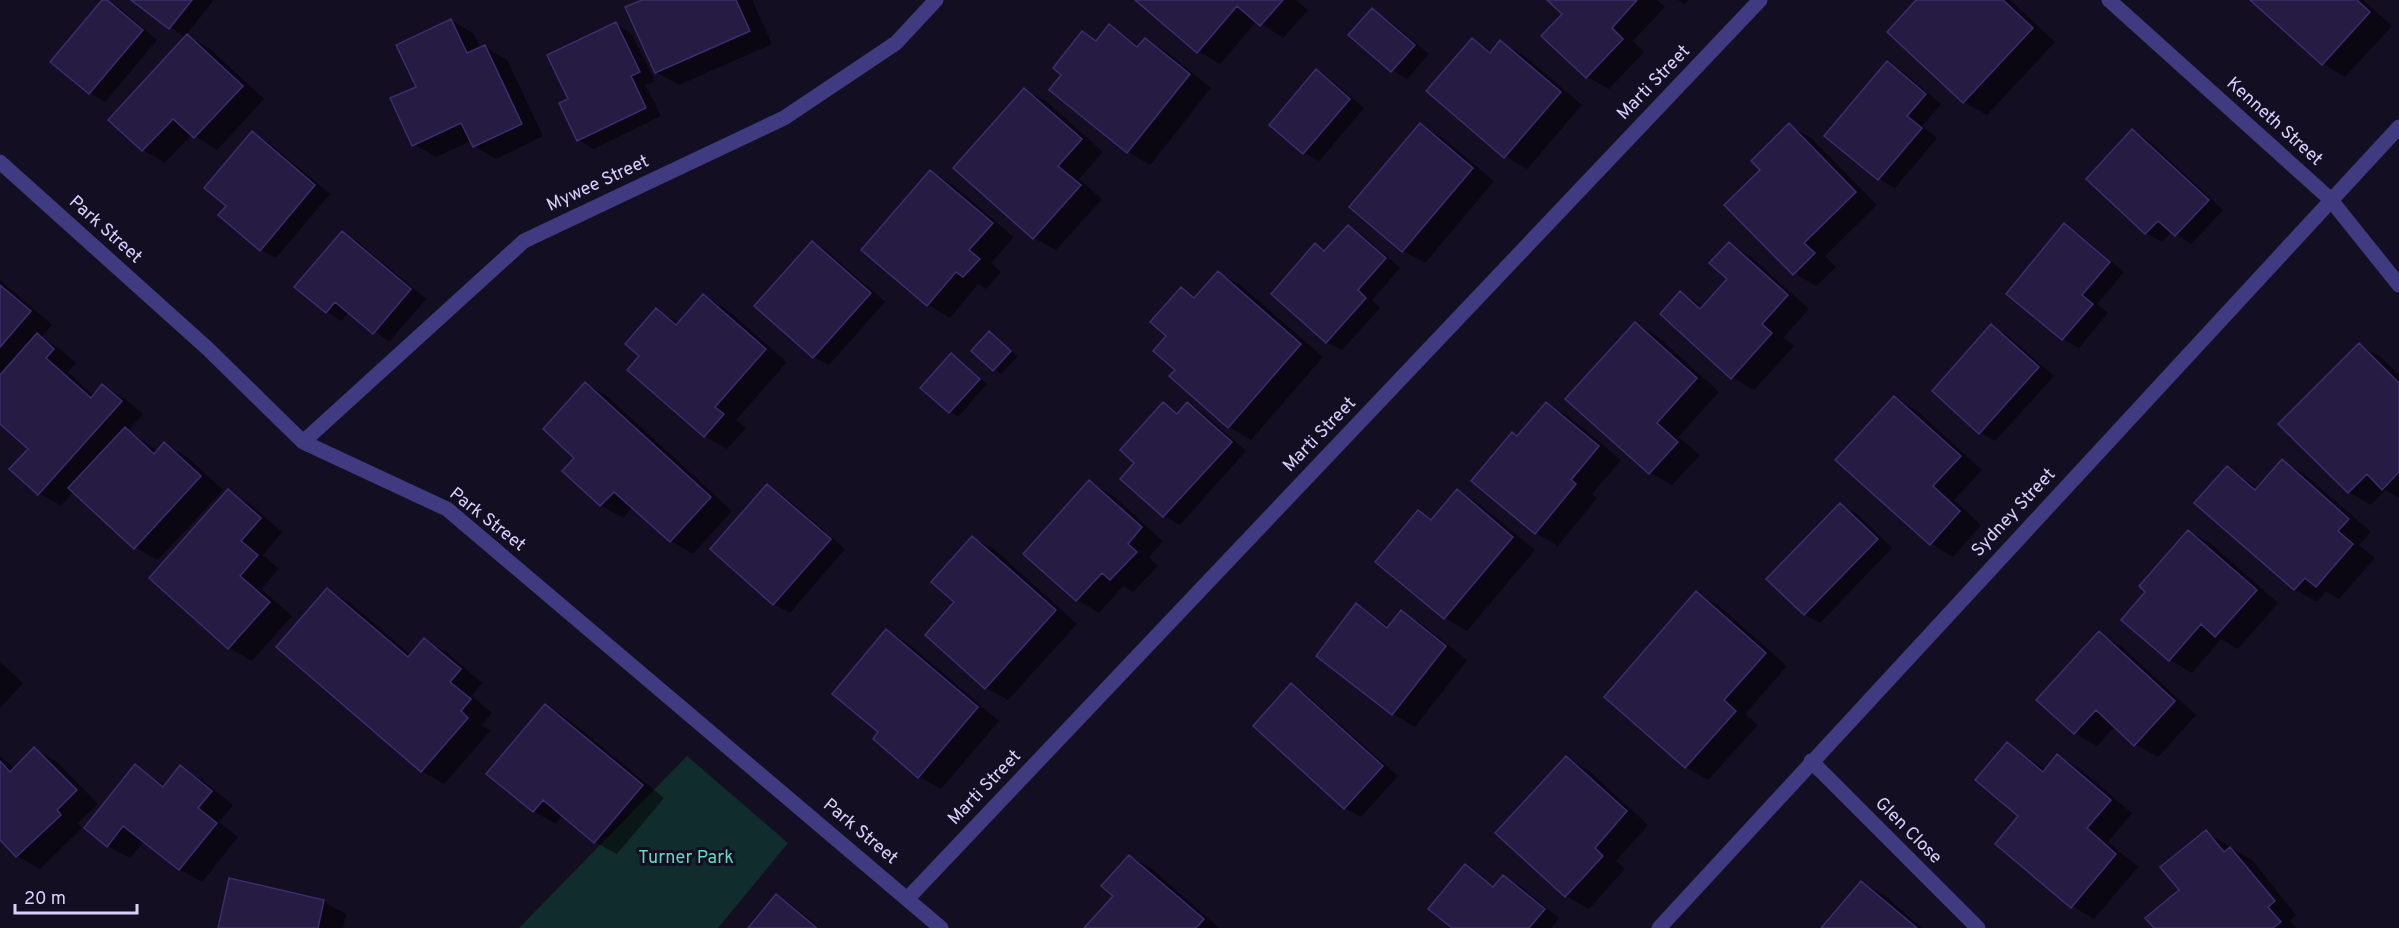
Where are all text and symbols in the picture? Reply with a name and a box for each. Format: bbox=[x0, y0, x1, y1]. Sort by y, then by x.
street label: Marti Street bbox=[1612, 41, 1696, 125]
street label: Kenneth Street bbox=[2221, 73, 2327, 171]
street label: Mywee Street bbox=[543, 150, 653, 218]
street label: Park Street bbox=[64, 191, 146, 269]
street label: Marti Street bbox=[1278, 393, 1362, 477]
street label: Sydney Street bbox=[1967, 464, 2061, 562]
street label: Park Street bbox=[444, 483, 530, 557]
street label: Marti Street bbox=[943, 746, 1027, 830]
street label: Glen Close bbox=[1870, 793, 1946, 869]
street label: Park Street bbox=[818, 794, 902, 870]
park label: Turner Park bbox=[638, 847, 734, 870]
scale bar bbox=[15, 877, 136, 915]
text: 20 m bbox=[24, 888, 66, 911]

